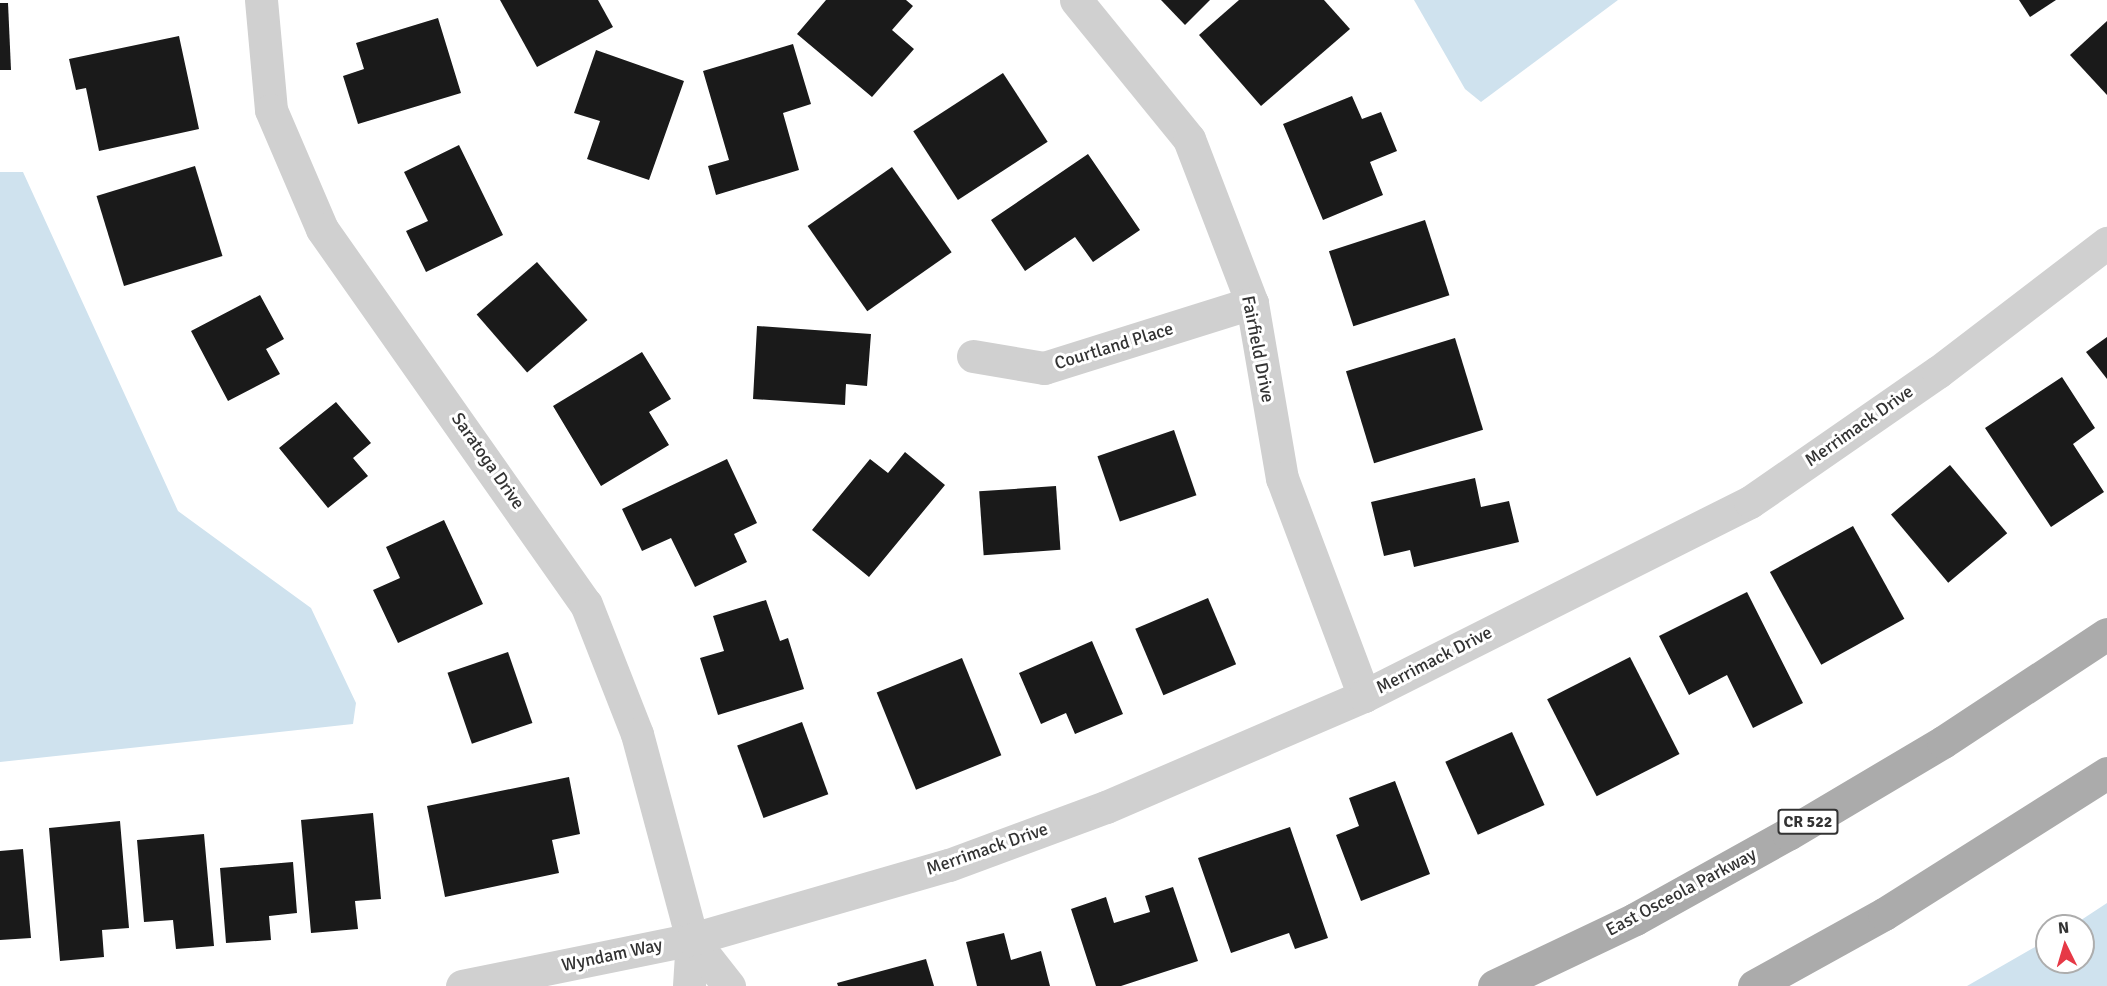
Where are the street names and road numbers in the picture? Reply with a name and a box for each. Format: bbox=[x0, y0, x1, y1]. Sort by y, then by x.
street label: Fairfield Drive bbox=[1237, 294, 1279, 404]
street label: Courtland Place bbox=[1052, 318, 1176, 374]
street label: Merrimack Drive bbox=[1801, 381, 1917, 471]
street label: Saratoga Drive bbox=[447, 409, 529, 513]
street label: Merrimack Drive bbox=[1372, 622, 1496, 698]
road number: CR 522 bbox=[1776, 809, 1840, 835]
street label: Merrimack Drive bbox=[923, 818, 1051, 880]
street label: East Osceola Parkway bbox=[1602, 843, 1760, 941]
street label: Wyndam Way bbox=[560, 934, 664, 976]

